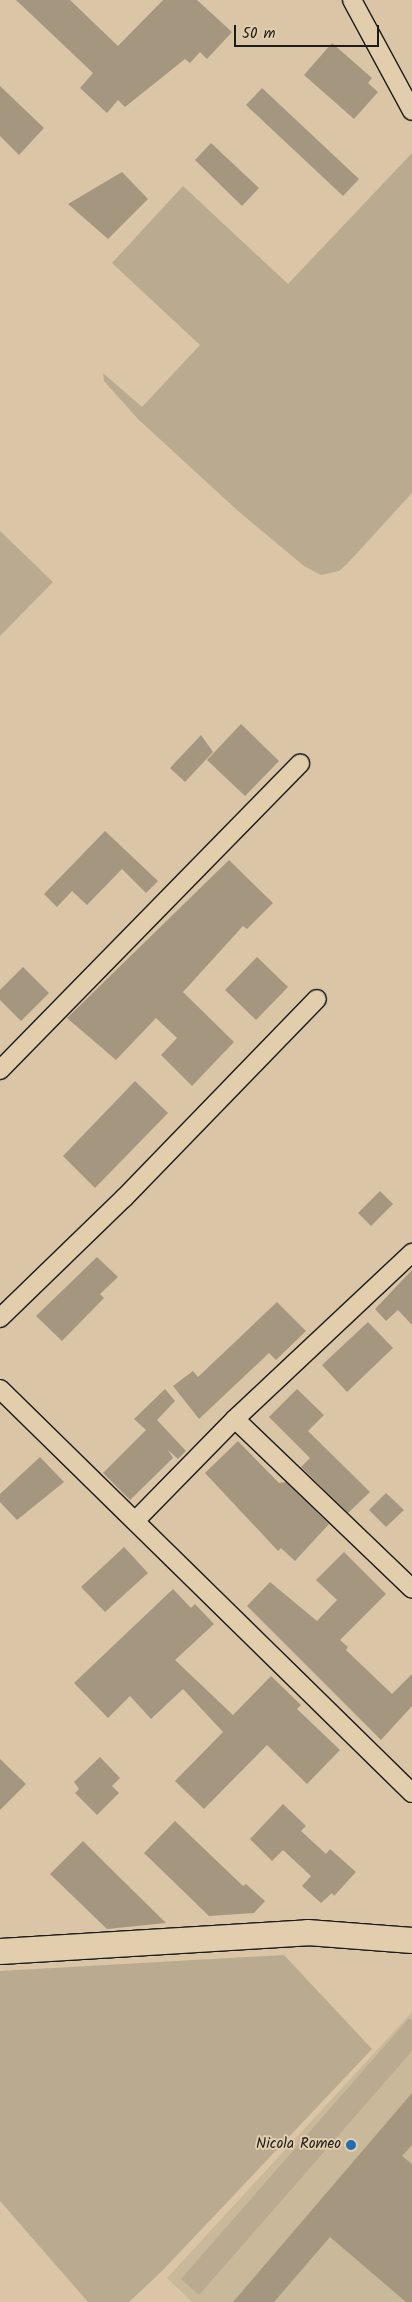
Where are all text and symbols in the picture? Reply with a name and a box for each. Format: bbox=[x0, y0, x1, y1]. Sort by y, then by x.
scale bar bbox=[237, 15, 382, 47]
text: 50 m bbox=[242, 22, 276, 46]
place label: Nicola Romeo bbox=[256, 2136, 341, 2154]
marker: Nicola Romeo bbox=[345, 2139, 357, 2151]

